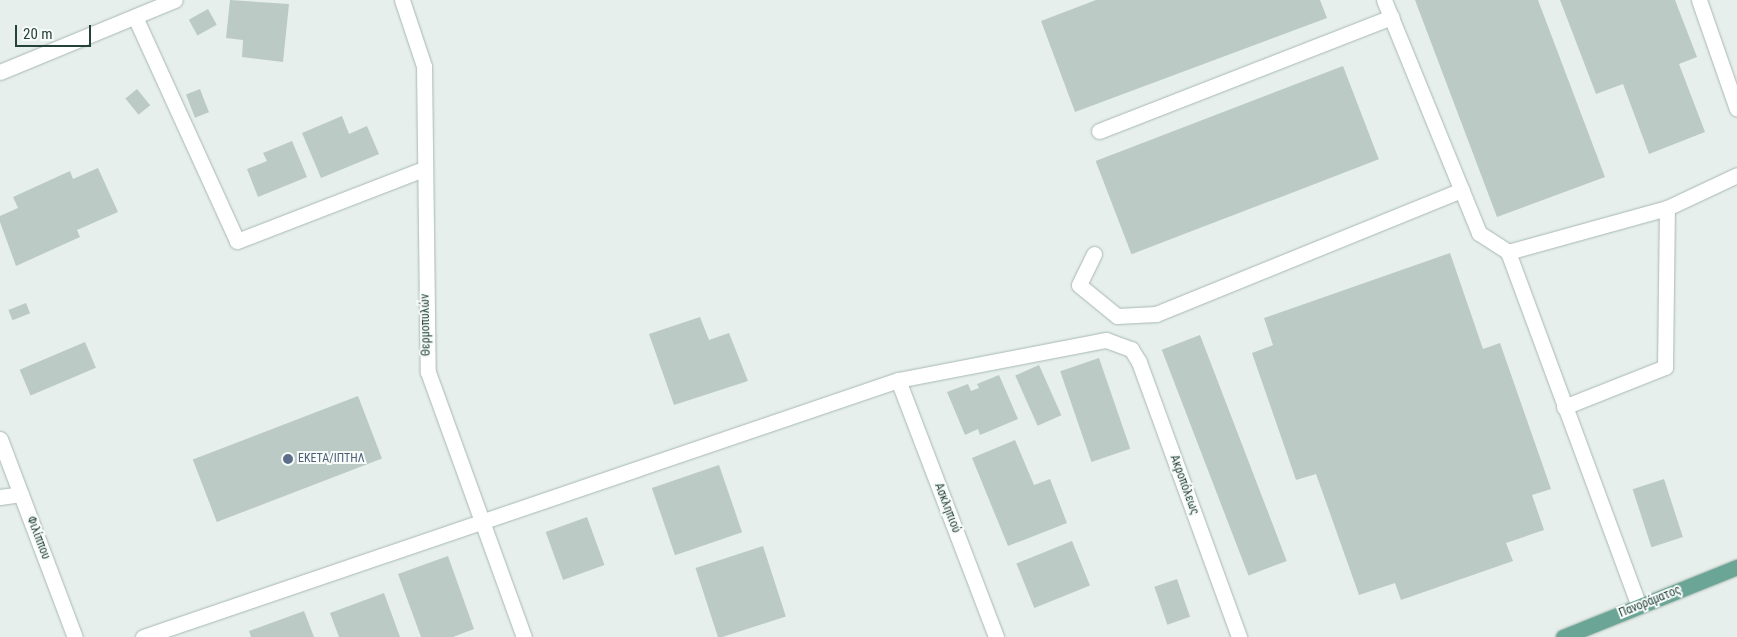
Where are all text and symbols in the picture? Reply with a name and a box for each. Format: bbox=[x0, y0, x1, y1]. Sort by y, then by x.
scale bar bbox=[18, 15, 94, 47]
text: 20 m bbox=[23, 25, 53, 43]
street label: Θερμοπυλών bbox=[418, 294, 434, 356]
place label: ΕΚΕΤΑ/ΙΠΤΗΛ bbox=[298, 452, 365, 466]
marker: ΕΚΕΤΑ/ΙΠΤΗΛ bbox=[282, 453, 294, 465]
street label: Ακροπόλεως bbox=[1166, 453, 1202, 517]
street label: Ασκληπιού bbox=[931, 481, 963, 535]
street label: Φιλίππου bbox=[23, 514, 53, 562]
street label: Πανοράματος bbox=[1617, 583, 1683, 621]

